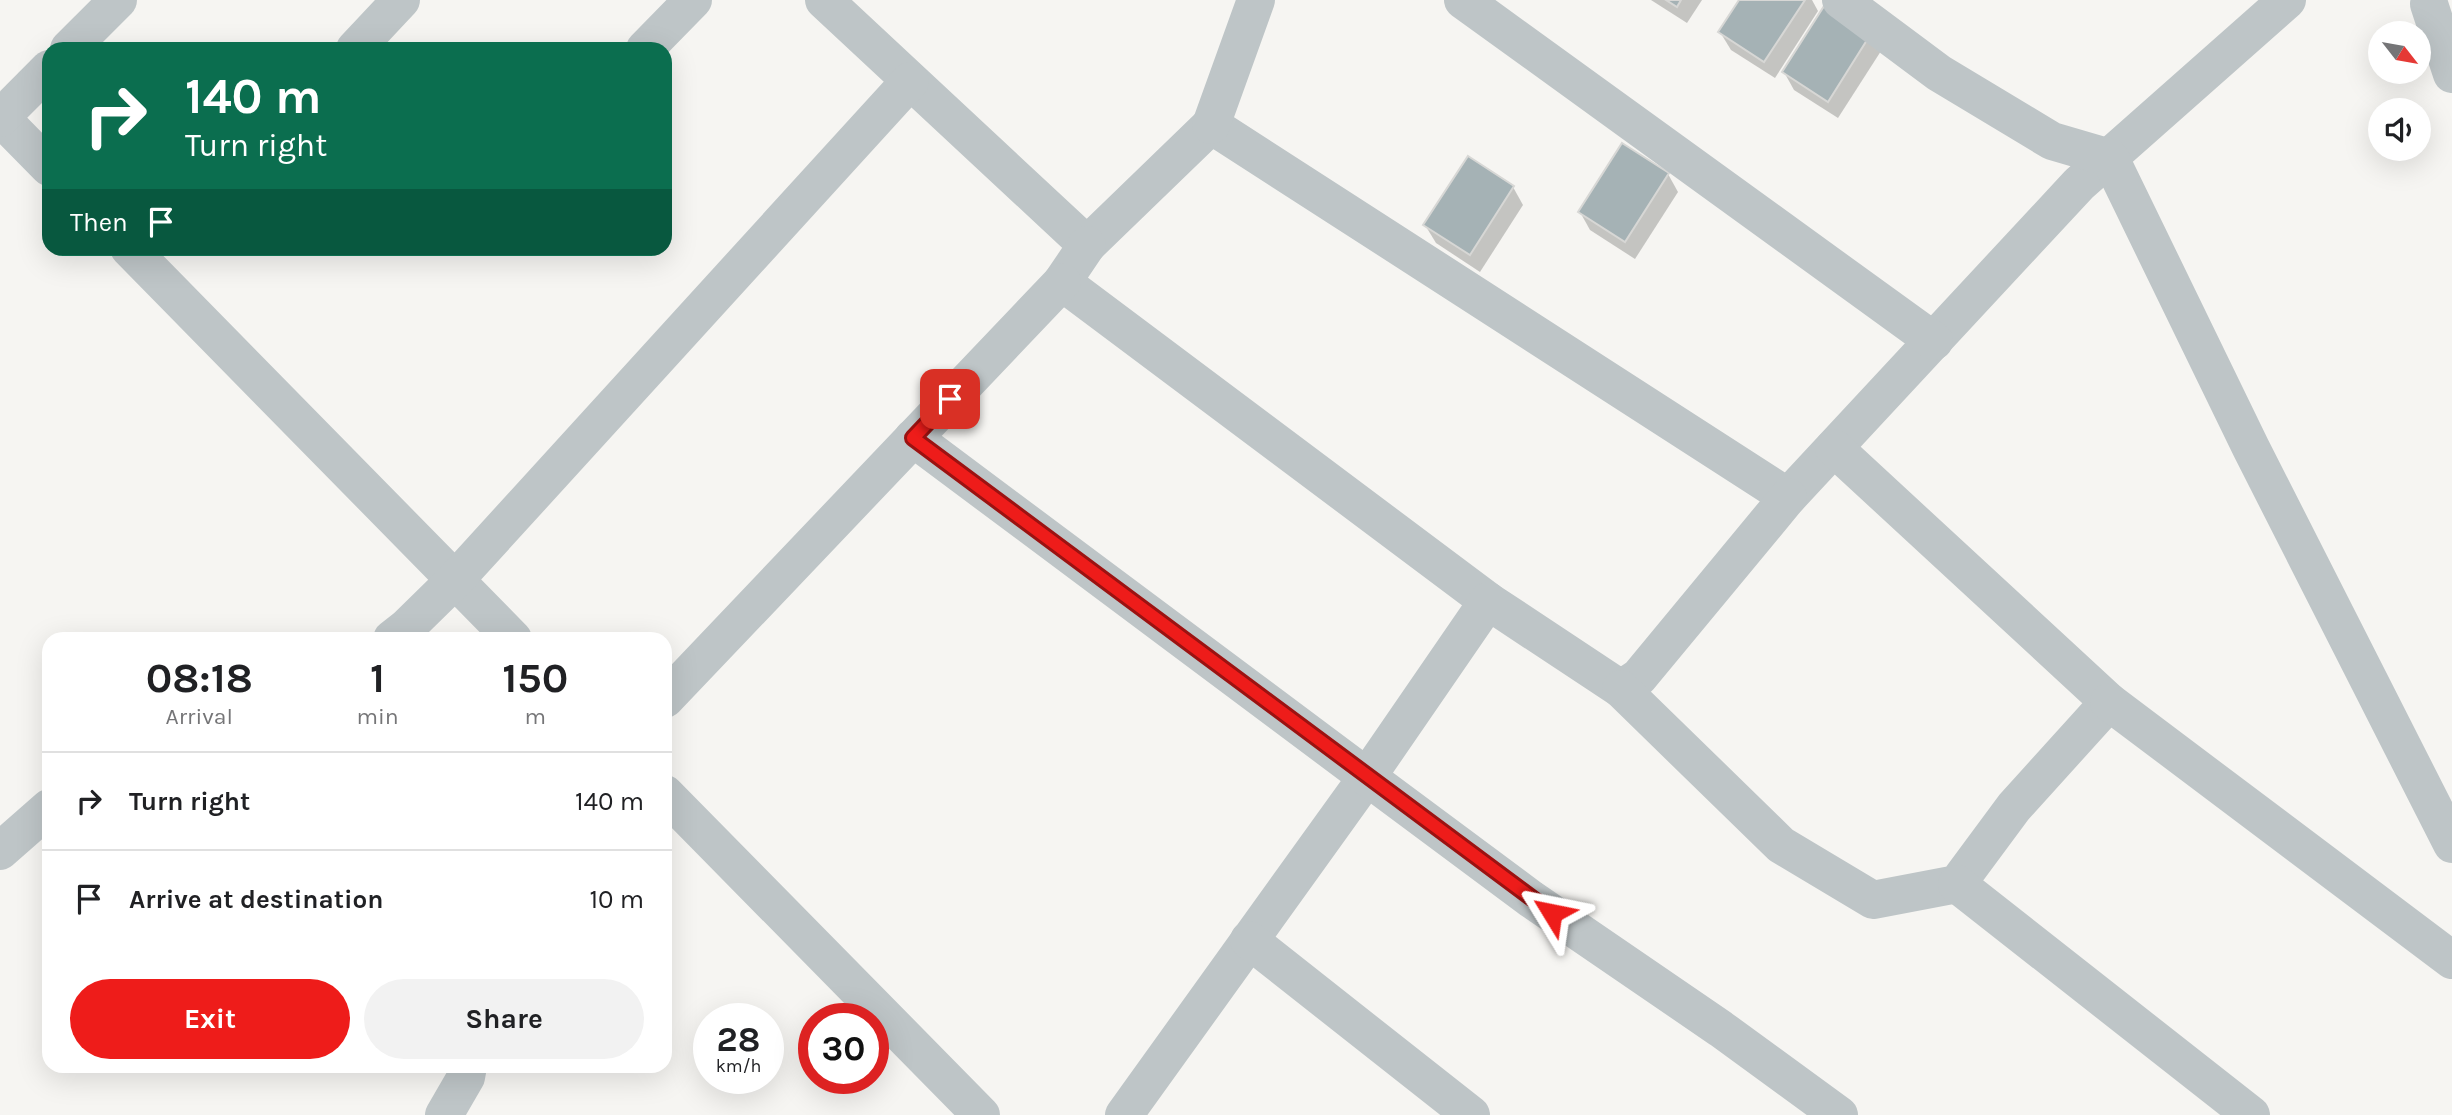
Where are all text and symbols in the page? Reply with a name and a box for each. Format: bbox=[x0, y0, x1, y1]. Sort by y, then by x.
north arrow bbox=[2368, 21, 2431, 84]
map controls bbox=[2368, 21, 2431, 161]
text: 140 m bbox=[185, 68, 322, 125]
icon: right bbox=[70, 70, 161, 161]
button: sound bbox=[2368, 98, 2431, 161]
text: Turn right bbox=[185, 127, 327, 164]
icon: arrive bbox=[142, 203, 180, 241]
text: Then bbox=[70, 207, 128, 238]
pin bbox=[920, 369, 980, 429]
icon: arrive bbox=[931, 380, 969, 418]
text: 08:18 bbox=[146, 653, 253, 703]
text: 1 bbox=[370, 653, 385, 703]
text: 150 bbox=[502, 653, 568, 703]
text: Arrival bbox=[166, 703, 233, 730]
text: min bbox=[356, 703, 399, 730]
text: m bbox=[525, 703, 546, 730]
icon: right bbox=[70, 782, 108, 820]
text: Turn right bbox=[129, 786, 250, 817]
text: 140 m bbox=[575, 786, 644, 817]
position arrow bbox=[1515, 876, 1589, 950]
icon: arrive bbox=[70, 880, 108, 918]
text: Arrive at destination bbox=[129, 884, 383, 915]
text: 10 m bbox=[589, 884, 644, 915]
button: Exit bbox=[70, 979, 350, 1059]
button: Share bbox=[364, 979, 644, 1059]
speed limit sign: 30 bbox=[798, 1003, 889, 1094]
text: 28 bbox=[717, 1019, 760, 1060]
text: km/h bbox=[716, 1055, 761, 1077]

